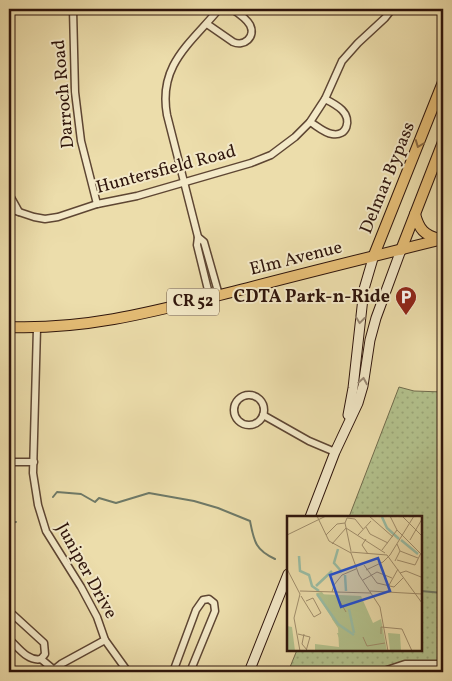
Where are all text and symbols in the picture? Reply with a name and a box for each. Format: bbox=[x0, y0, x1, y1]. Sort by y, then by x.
street label: Darroch Road bbox=[47, 38, 81, 150]
street label: Delmar Bypass bbox=[354, 118, 422, 238]
street label: Huntersfield Road bbox=[93, 139, 239, 201]
one-way arrow bbox=[415, 139, 425, 148]
street label: Elm Avenue bbox=[247, 235, 345, 283]
place label: CDTA Park-n-Ride bbox=[234, 285, 390, 310]
parking icon: CDTA Park-n-Ride bbox=[394, 285, 418, 316]
road number: CR 52 bbox=[167, 288, 219, 316]
one-way arrow bbox=[355, 316, 366, 324]
one-way arrow bbox=[358, 376, 368, 385]
inset map bbox=[287, 516, 422, 651]
street label: Juniper Drive bbox=[49, 519, 123, 623]

